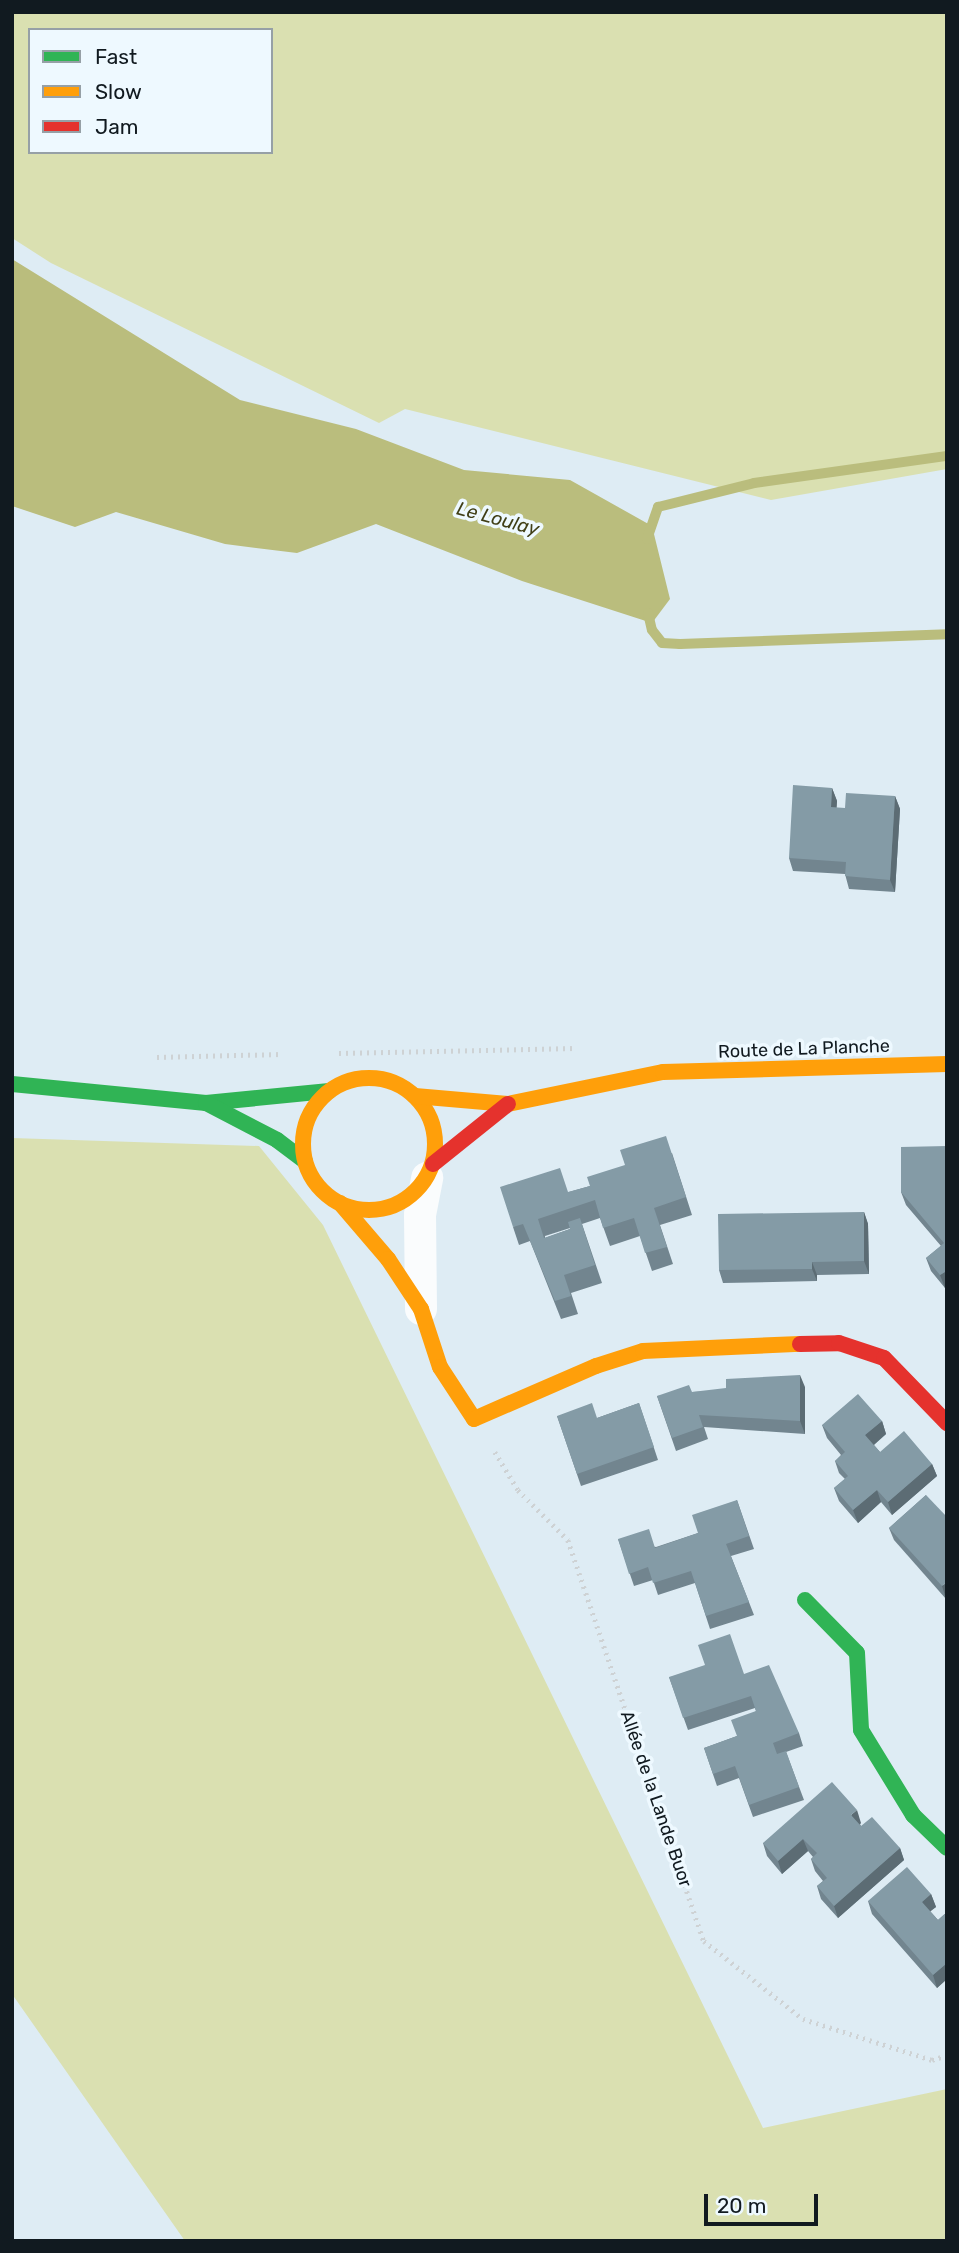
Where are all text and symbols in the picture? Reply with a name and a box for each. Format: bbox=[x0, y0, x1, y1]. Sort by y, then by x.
legend bbox=[28, 28, 273, 154]
text: Fast bbox=[95, 44, 137, 69]
text: Slow bbox=[95, 79, 142, 104]
text: Jam bbox=[95, 114, 139, 139]
water label: Le Loulay bbox=[454, 497, 542, 541]
street label: Route de La Planche bbox=[718, 1035, 890, 1063]
street label: Allée de la Lande Buor bbox=[616, 1708, 696, 1890]
scale bar bbox=[707, 2180, 821, 2224]
text: 20 m bbox=[717, 2193, 766, 2218]

